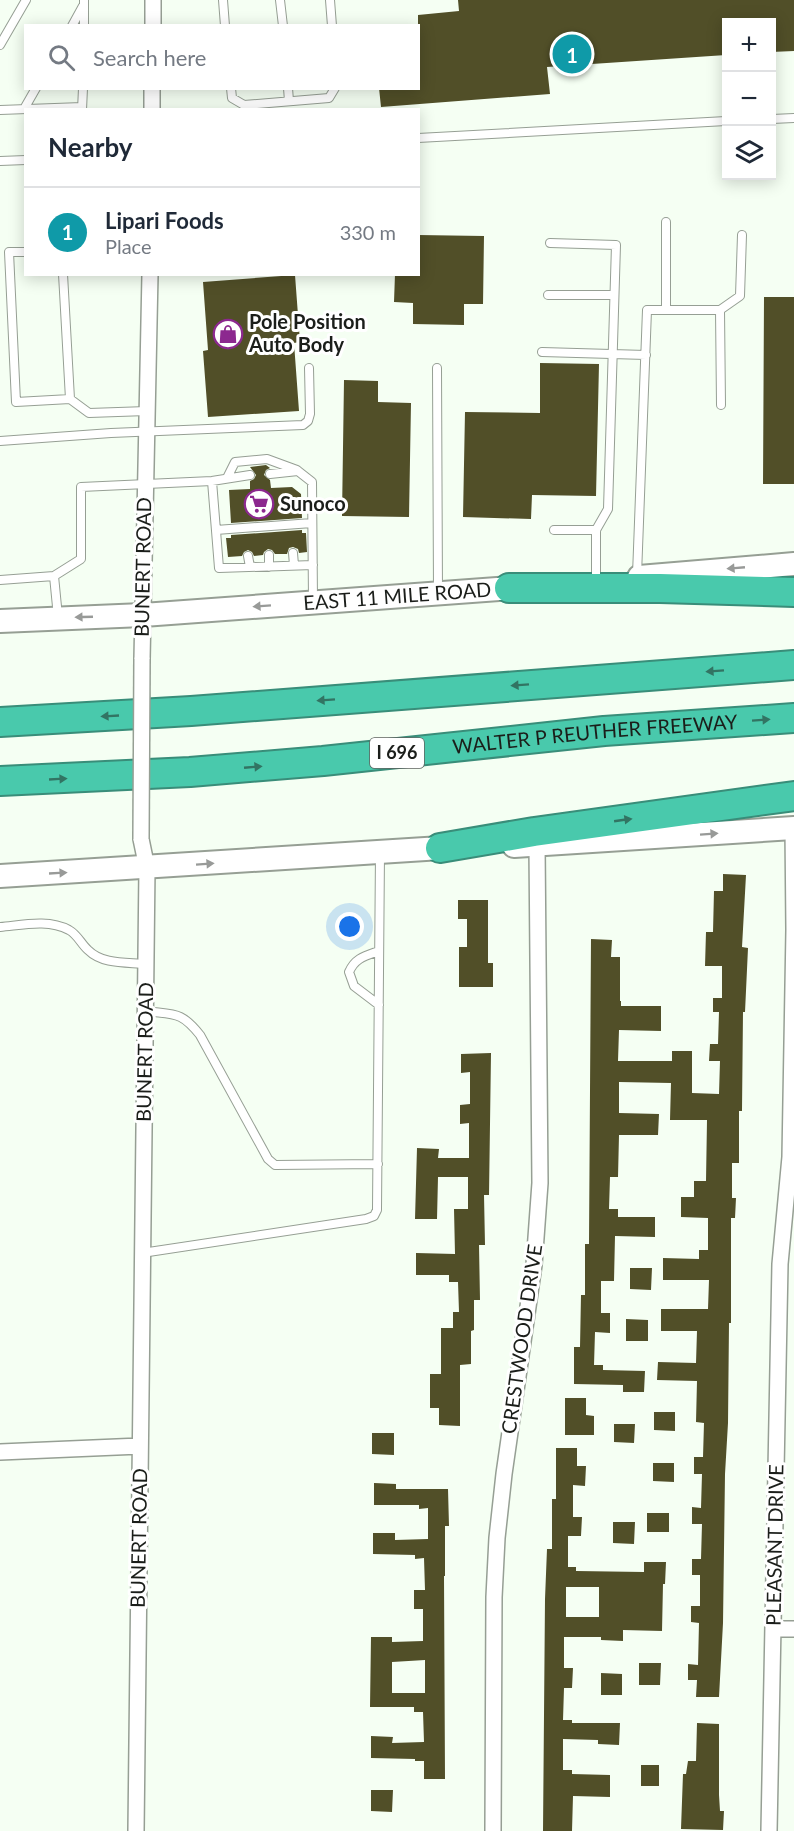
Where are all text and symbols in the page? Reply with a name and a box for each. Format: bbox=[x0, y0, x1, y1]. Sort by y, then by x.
map controls bbox=[722, 18, 776, 180]
button: + bbox=[722, 18, 776, 72]
search box bbox=[24, 24, 420, 90]
pin: 1 bbox=[552, 32, 592, 76]
icon: search bbox=[45, 41, 78, 74]
text: Search here bbox=[93, 44, 206, 71]
button: − bbox=[722, 72, 776, 126]
button: layers bbox=[722, 126, 776, 180]
text: Nearby bbox=[48, 131, 133, 163]
text: Lipari Foods bbox=[105, 207, 224, 234]
text: 1 bbox=[62, 220, 73, 244]
text: 330 m bbox=[340, 220, 396, 244]
text: Place bbox=[105, 234, 152, 258]
place label: Pole Position Auto Body bbox=[248, 309, 366, 356]
shop icon: Pole Position Auto Body bbox=[212, 318, 244, 350]
supermarket icon: Sunoco bbox=[243, 488, 275, 520]
place label: Sunoco bbox=[280, 491, 346, 515]
street label: BUNERT ROAD bbox=[129, 497, 155, 637]
one-way arrow bbox=[726, 563, 745, 573]
street label: EAST 11 MILE ROAD bbox=[302, 577, 492, 614]
one-way arrow bbox=[252, 602, 271, 611]
one-way arrow bbox=[75, 613, 94, 622]
one-way arrow bbox=[705, 666, 724, 676]
one-way arrow bbox=[511, 680, 530, 690]
one-way arrow bbox=[316, 695, 335, 705]
street label: WALTER P REUTHER FREEWAY bbox=[451, 709, 739, 758]
one-way arrow bbox=[101, 711, 120, 721]
one-way arrow bbox=[751, 715, 770, 725]
road number: I 696 bbox=[370, 738, 424, 768]
one-way arrow bbox=[244, 762, 263, 772]
one-way arrow bbox=[49, 774, 68, 783]
one-way arrow bbox=[613, 815, 632, 824]
one-way arrow bbox=[699, 830, 718, 839]
one-way arrow bbox=[196, 859, 215, 868]
one-way arrow bbox=[49, 868, 68, 877]
your location bbox=[335, 912, 364, 941]
street label: BUNERT ROAD bbox=[131, 982, 157, 1122]
street label: CRESTWOOD DRIVE bbox=[496, 1242, 546, 1435]
street label: PLEASANT DRIVE bbox=[761, 1464, 787, 1626]
street label: BUNERT ROAD bbox=[125, 1468, 151, 1608]

